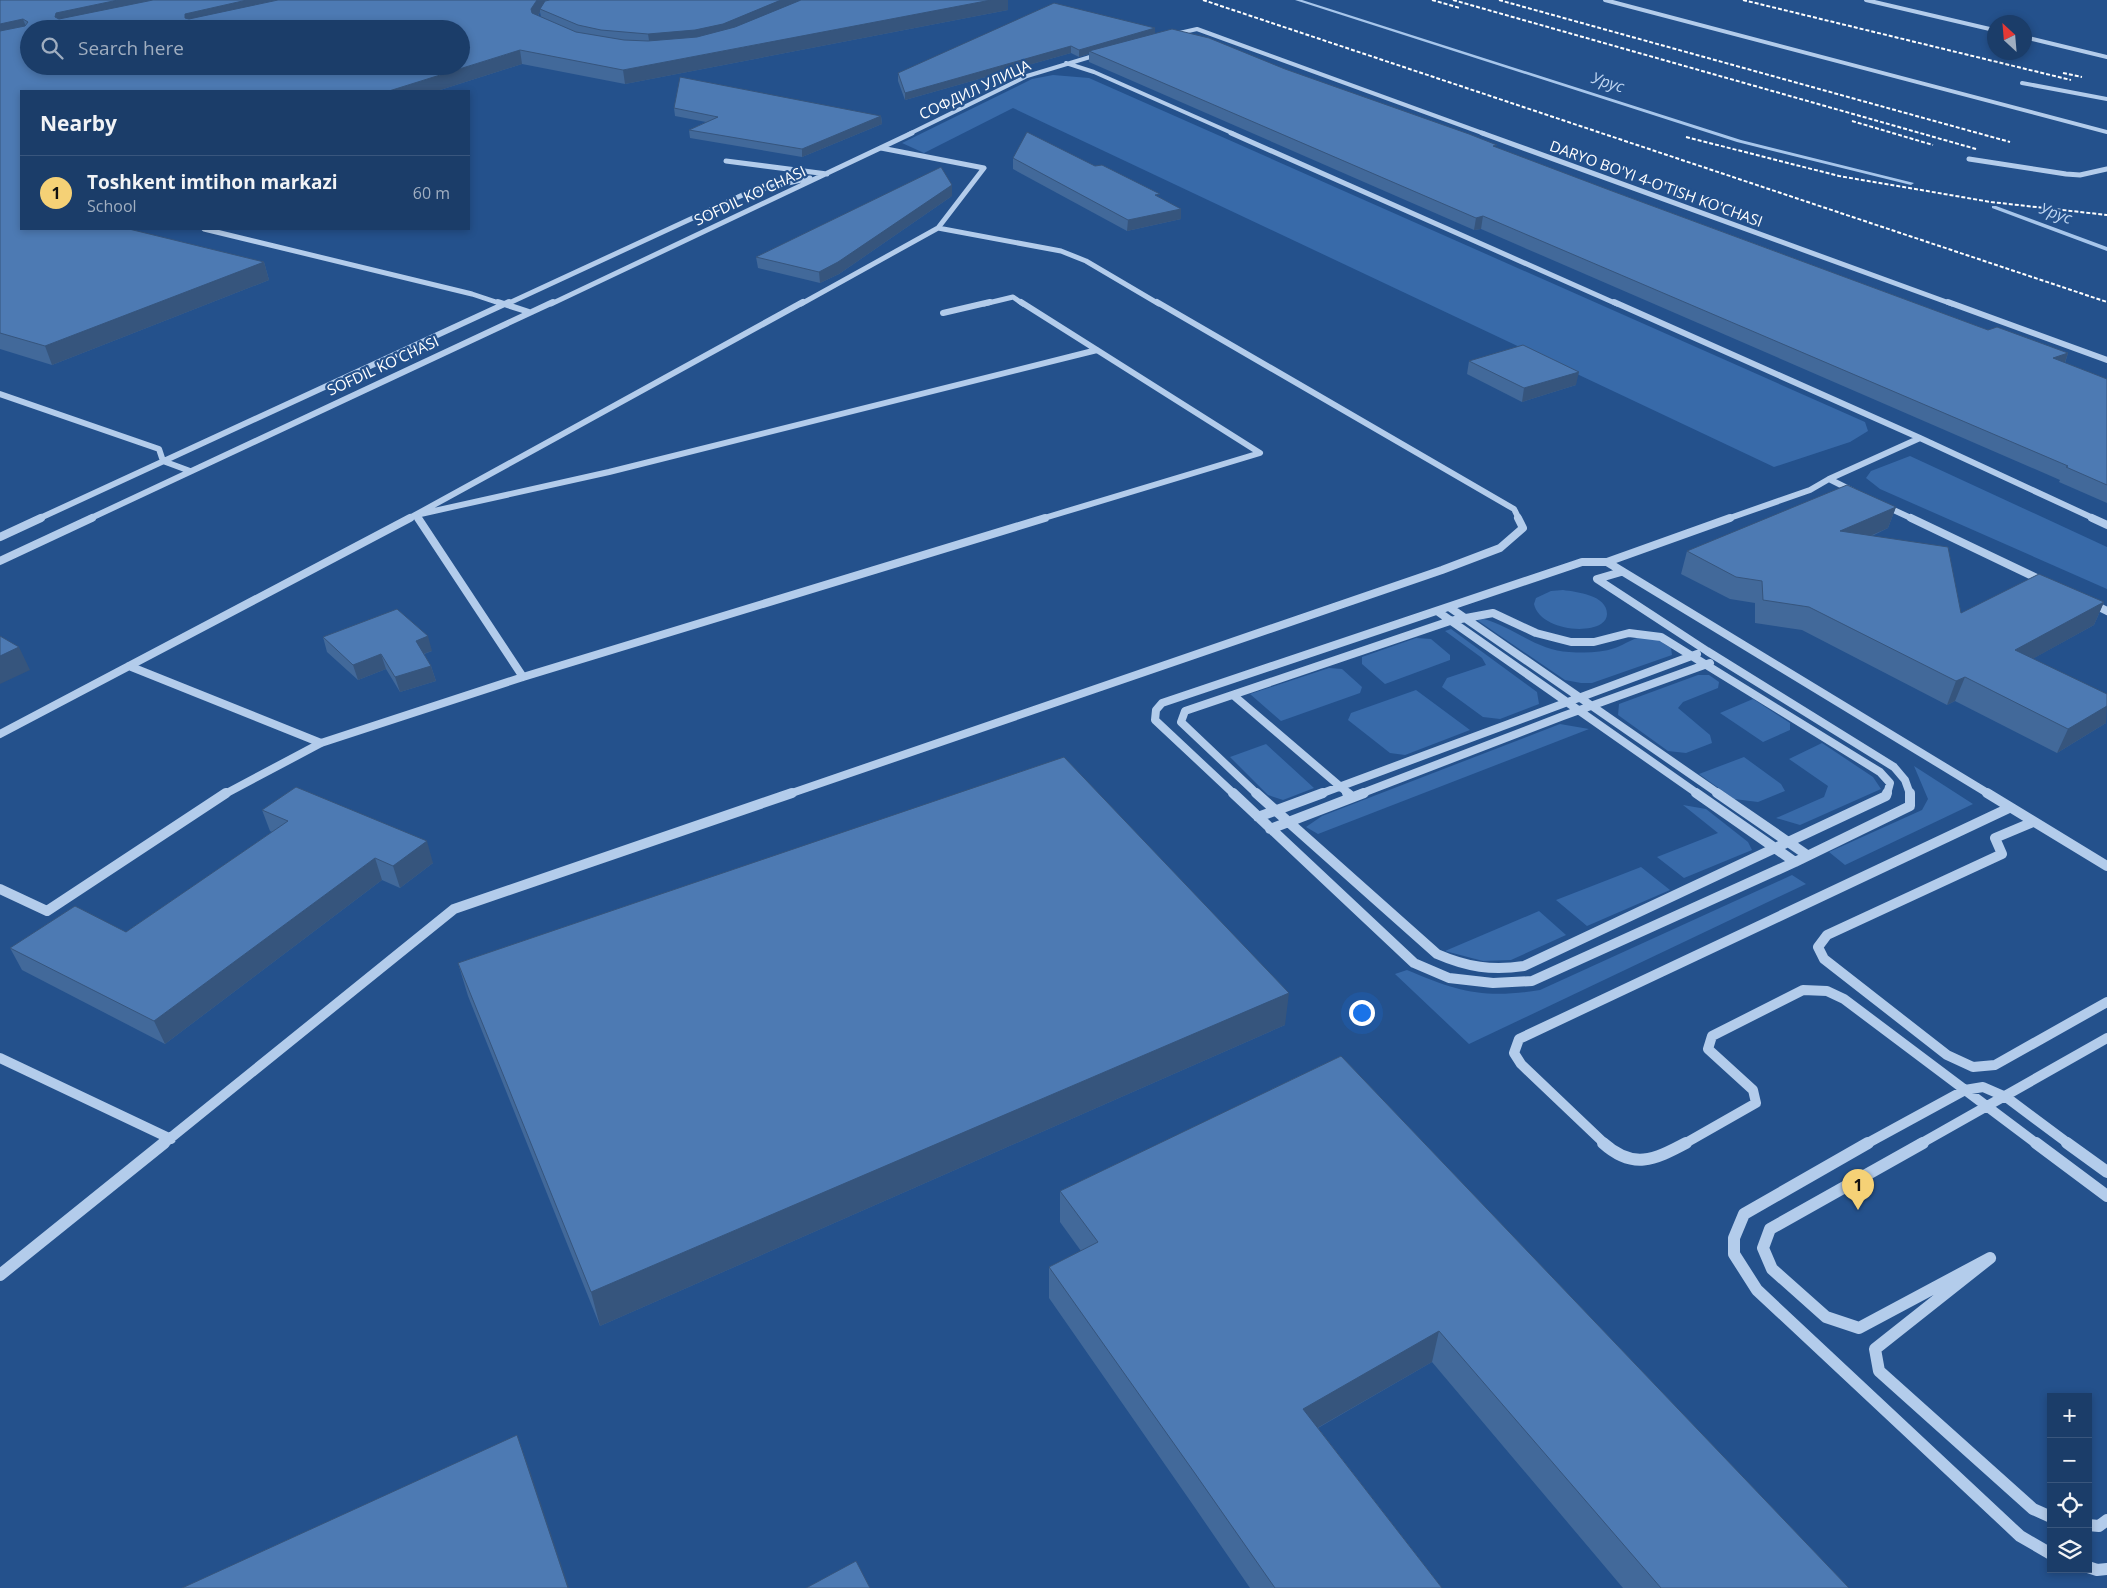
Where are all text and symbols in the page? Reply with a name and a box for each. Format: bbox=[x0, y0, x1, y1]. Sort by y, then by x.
north arrow bbox=[1987, 15, 2032, 60]
search box bbox=[20, 20, 470, 75]
icon: search bbox=[38, 34, 66, 62]
text: Search here bbox=[78, 35, 184, 61]
street label: СОФДИЛ УЛИЦА bbox=[916, 54, 1034, 124]
water label: Урус bbox=[1588, 66, 1628, 98]
text: Nearby bbox=[40, 109, 117, 137]
street label: DARYO BO'YI 4-O'TISH KO'CHASI bbox=[1547, 135, 1766, 231]
street label: SOFDIL KO'CHASI bbox=[691, 160, 809, 230]
text: Toshkent imtihon markazi bbox=[87, 169, 338, 195]
text: 1 bbox=[51, 182, 61, 204]
text: 60 m bbox=[413, 182, 450, 204]
text: School bbox=[87, 195, 137, 217]
water label: Урус bbox=[2036, 197, 2076, 229]
street label: SOFDIL KO'CHASI bbox=[324, 330, 442, 400]
your location bbox=[1349, 1000, 1375, 1026]
pin: 1 bbox=[1842, 1169, 1874, 1210]
map controls bbox=[2047, 1393, 2092, 1573]
button: + bbox=[2047, 1393, 2092, 1438]
button: − bbox=[2047, 1438, 2092, 1483]
button: locate bbox=[2047, 1483, 2092, 1528]
button: layers bbox=[2047, 1528, 2092, 1573]

